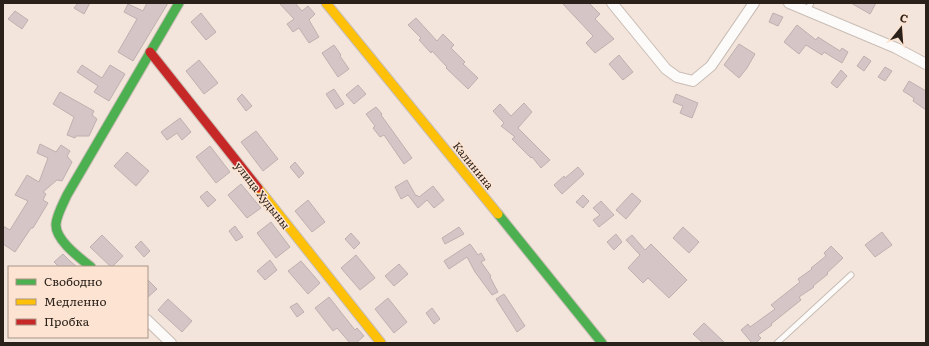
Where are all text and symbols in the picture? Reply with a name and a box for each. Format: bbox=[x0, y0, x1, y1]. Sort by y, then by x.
north arrow bbox=[881, 8, 921, 48]
text: С bbox=[898, 9, 910, 26]
street label: Калинина bbox=[450, 138, 498, 192]
street label: улица Худыны bbox=[232, 158, 294, 232]
legend bbox=[8, 266, 148, 338]
text: Свободно bbox=[44, 272, 102, 290]
text: Медленно bbox=[44, 292, 107, 310]
text: Пробка bbox=[44, 312, 90, 330]

